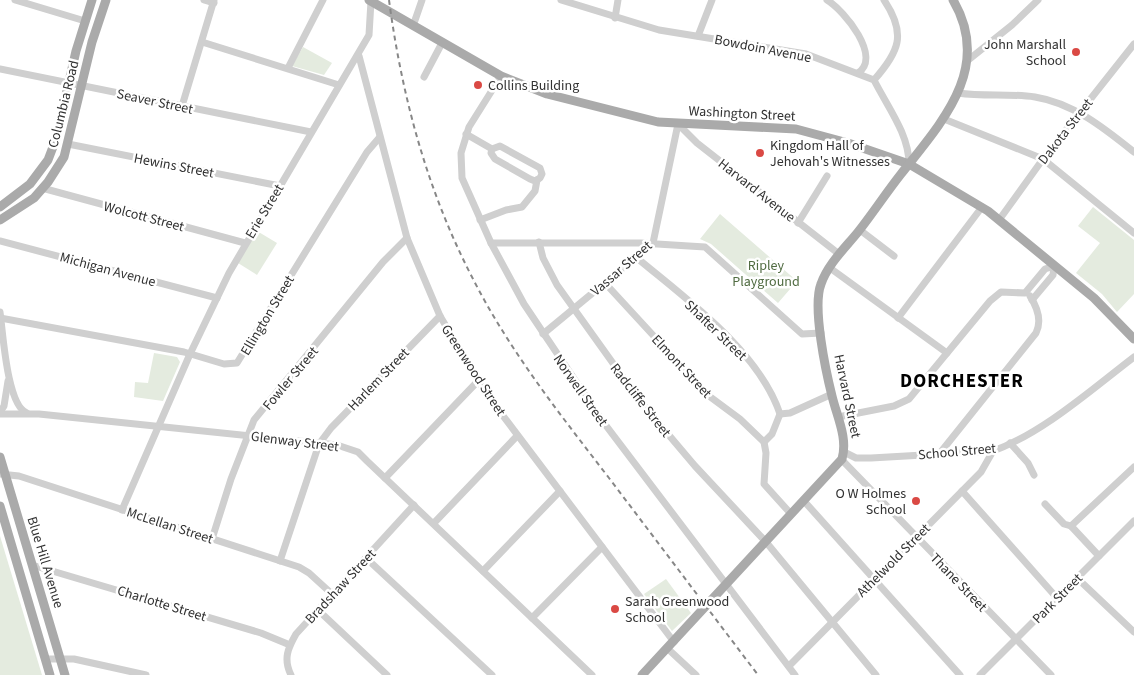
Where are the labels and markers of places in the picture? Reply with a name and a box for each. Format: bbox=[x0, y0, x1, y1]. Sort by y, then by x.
place label: John Marshall School bbox=[984, 35, 1066, 71]
marker: John Marshall School bbox=[1070, 46, 1082, 58]
place label: Collins Building bbox=[488, 76, 579, 96]
marker: Collins Building bbox=[472, 79, 484, 91]
place label: Kingdom Hall of Jehovah's Witnesses bbox=[770, 136, 890, 172]
marker: Kingdom Hall of Jehovah's Witnesses bbox=[754, 147, 766, 159]
place label: O W Holmes School bbox=[835, 484, 906, 520]
marker: O W Holmes School bbox=[910, 495, 922, 507]
place label: Sarah Greenwood School bbox=[625, 592, 729, 628]
marker: Sarah Greenwood School bbox=[609, 603, 621, 615]

